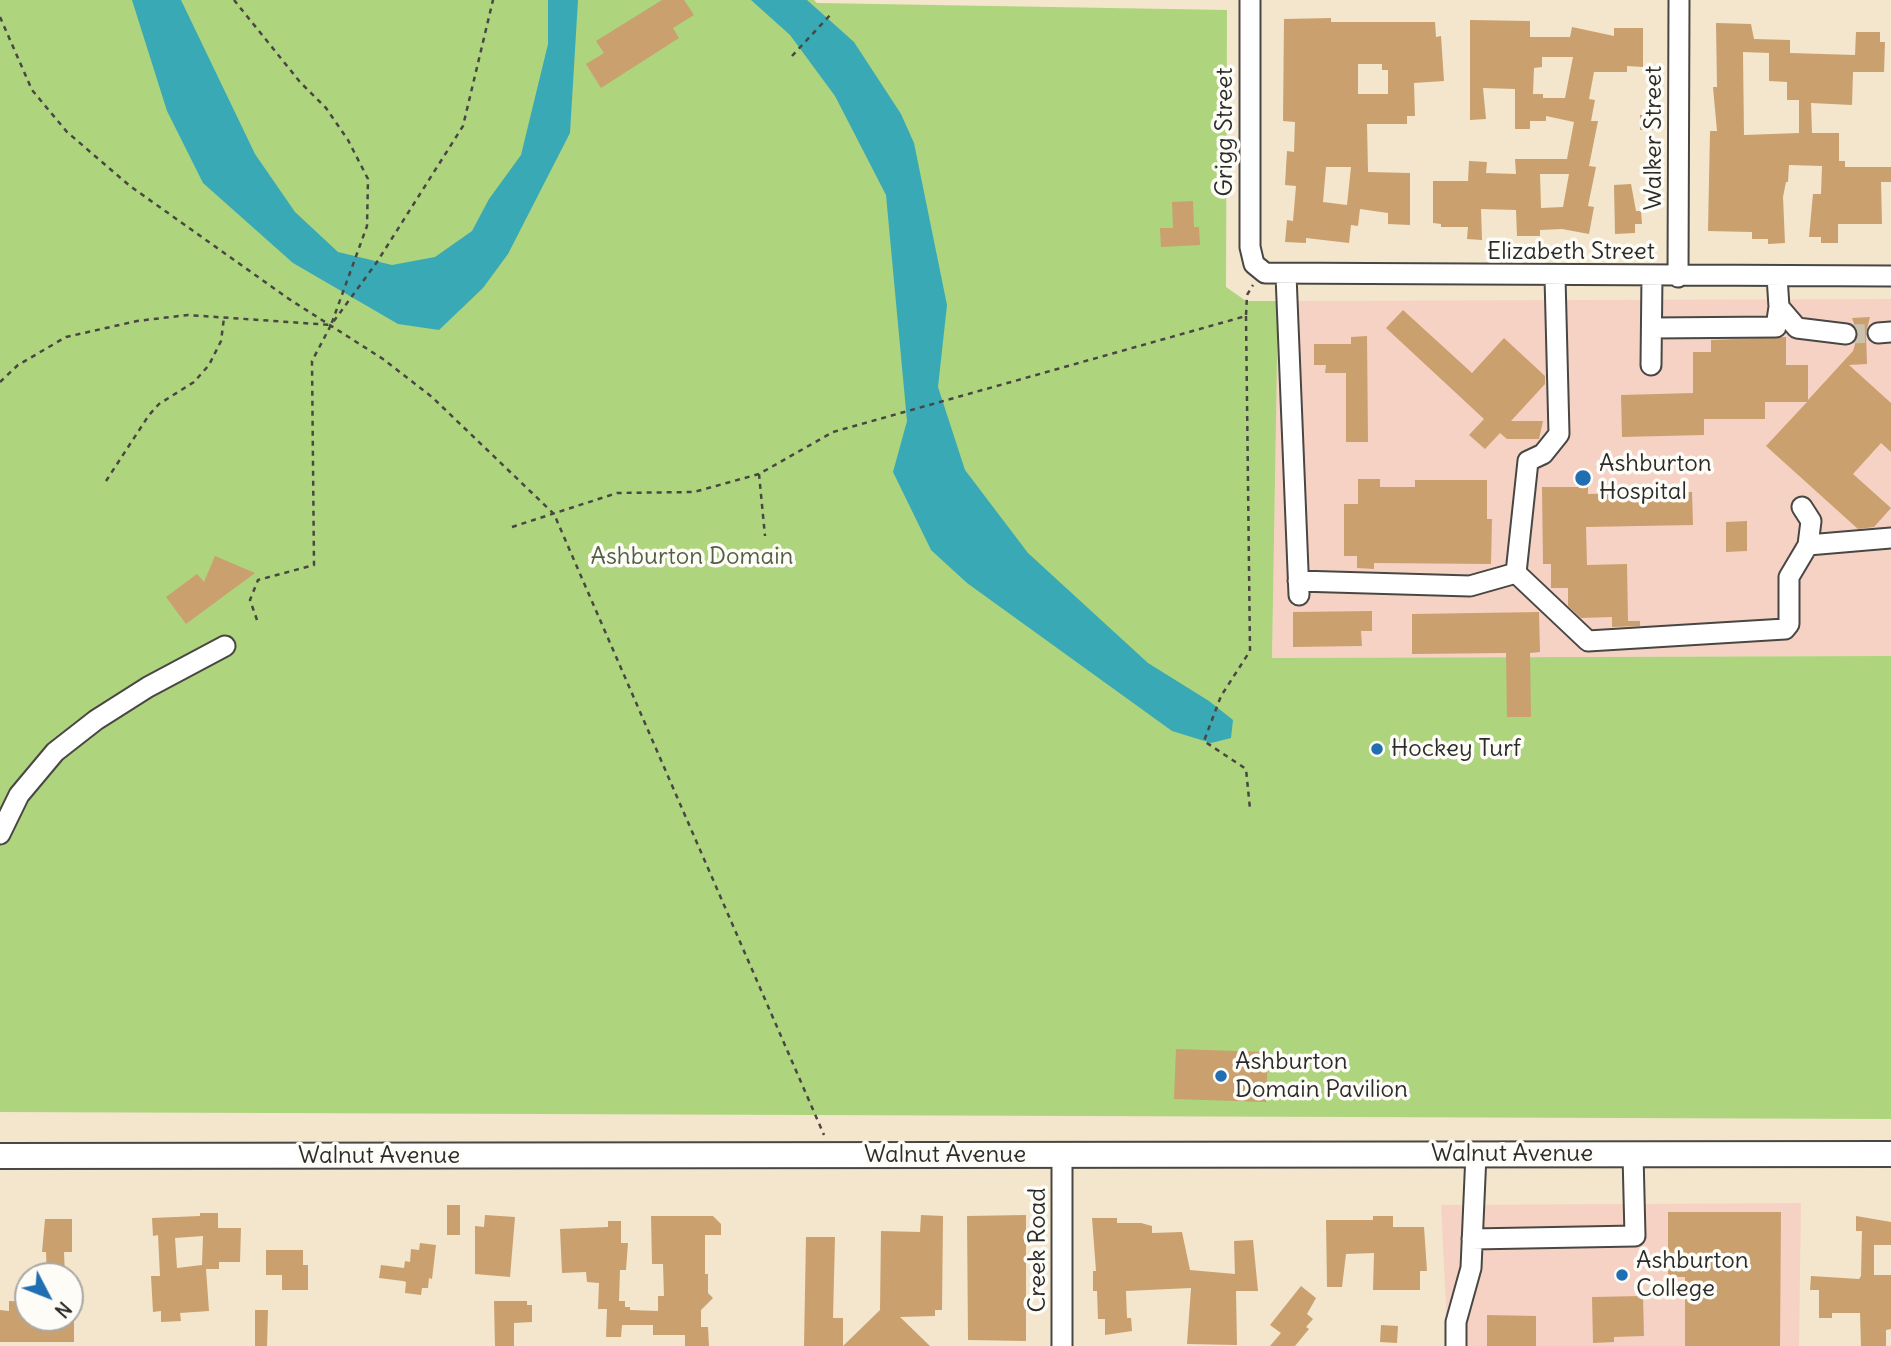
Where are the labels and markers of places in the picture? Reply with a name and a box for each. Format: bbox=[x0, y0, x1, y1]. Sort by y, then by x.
place label: Ashburton Hospital bbox=[1599, 450, 1712, 506]
marker: Ashburton Hospital bbox=[1573, 468, 1593, 488]
place label: Hockey Turf bbox=[1391, 735, 1521, 763]
marker: Hockey Turf bbox=[1369, 741, 1385, 757]
place label: Ashburton Domain Pavilion bbox=[1235, 1048, 1408, 1104]
marker: Ashburton Domain Pavilion bbox=[1213, 1068, 1229, 1084]
place label: Ashburton College bbox=[1636, 1247, 1749, 1303]
marker: Ashburton College bbox=[1614, 1267, 1630, 1283]

